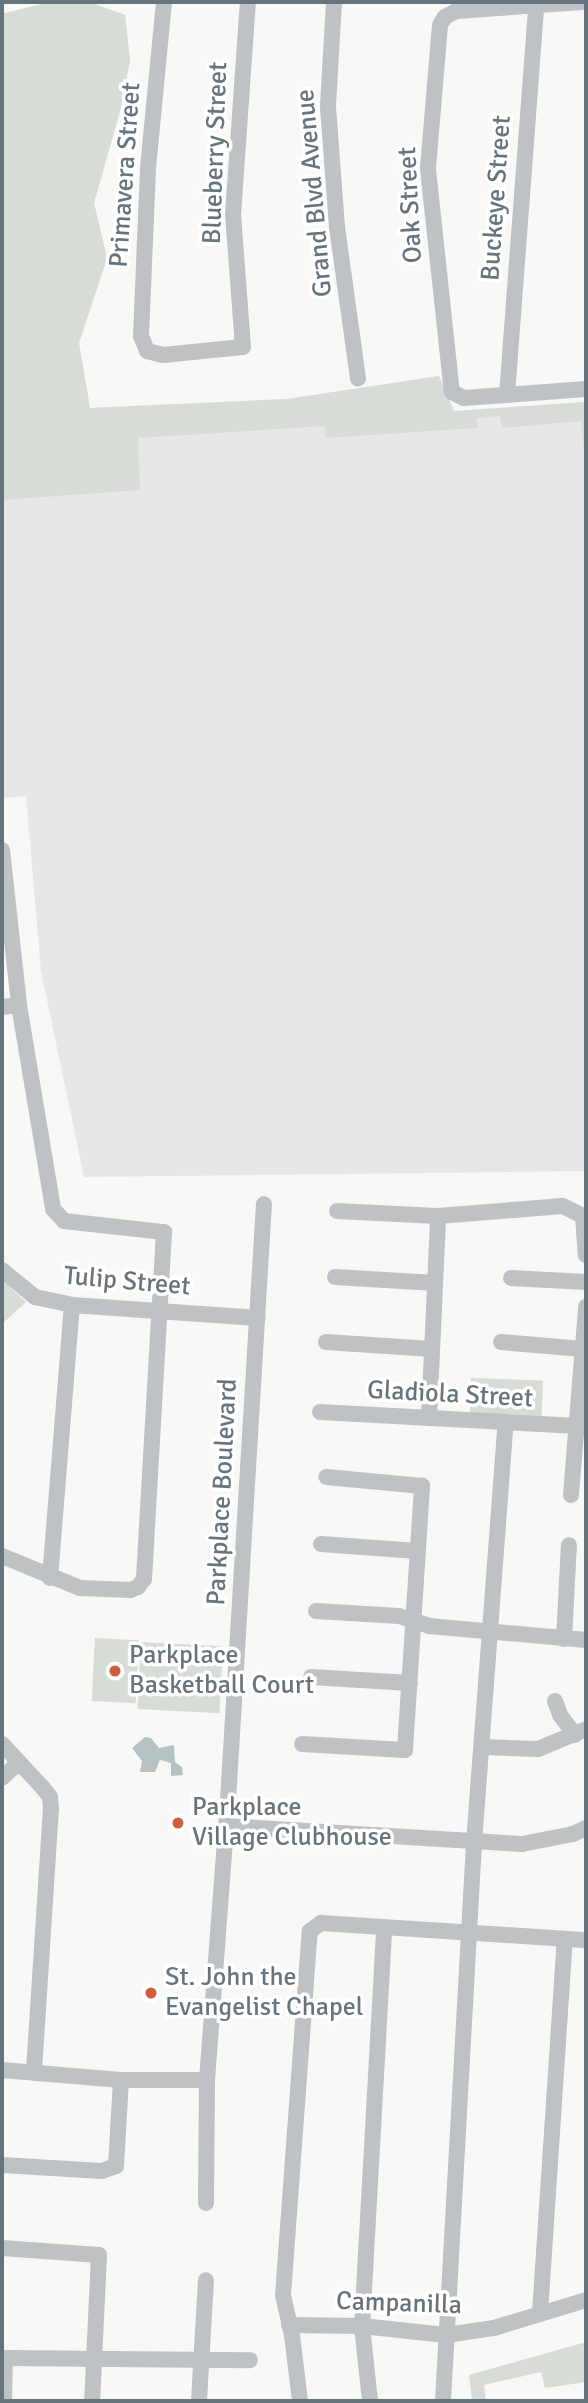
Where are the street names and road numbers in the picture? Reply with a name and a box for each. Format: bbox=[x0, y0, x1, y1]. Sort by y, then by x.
street label: Blueberry Street bbox=[197, 61, 235, 245]
street label: Primavera Street bbox=[104, 81, 148, 269]
street label: Grand Blvd Avenue bbox=[290, 88, 340, 298]
street label: Buckeye Street bbox=[476, 114, 518, 282]
street label: Oak Street bbox=[392, 146, 430, 264]
street label: Tulip Street bbox=[63, 1261, 191, 1303]
street label: Gladiola Street bbox=[366, 1375, 534, 1415]
street label: Parkplace Boulevard bbox=[201, 1378, 245, 1606]
street label: Campanilla bbox=[336, 2286, 462, 2322]

